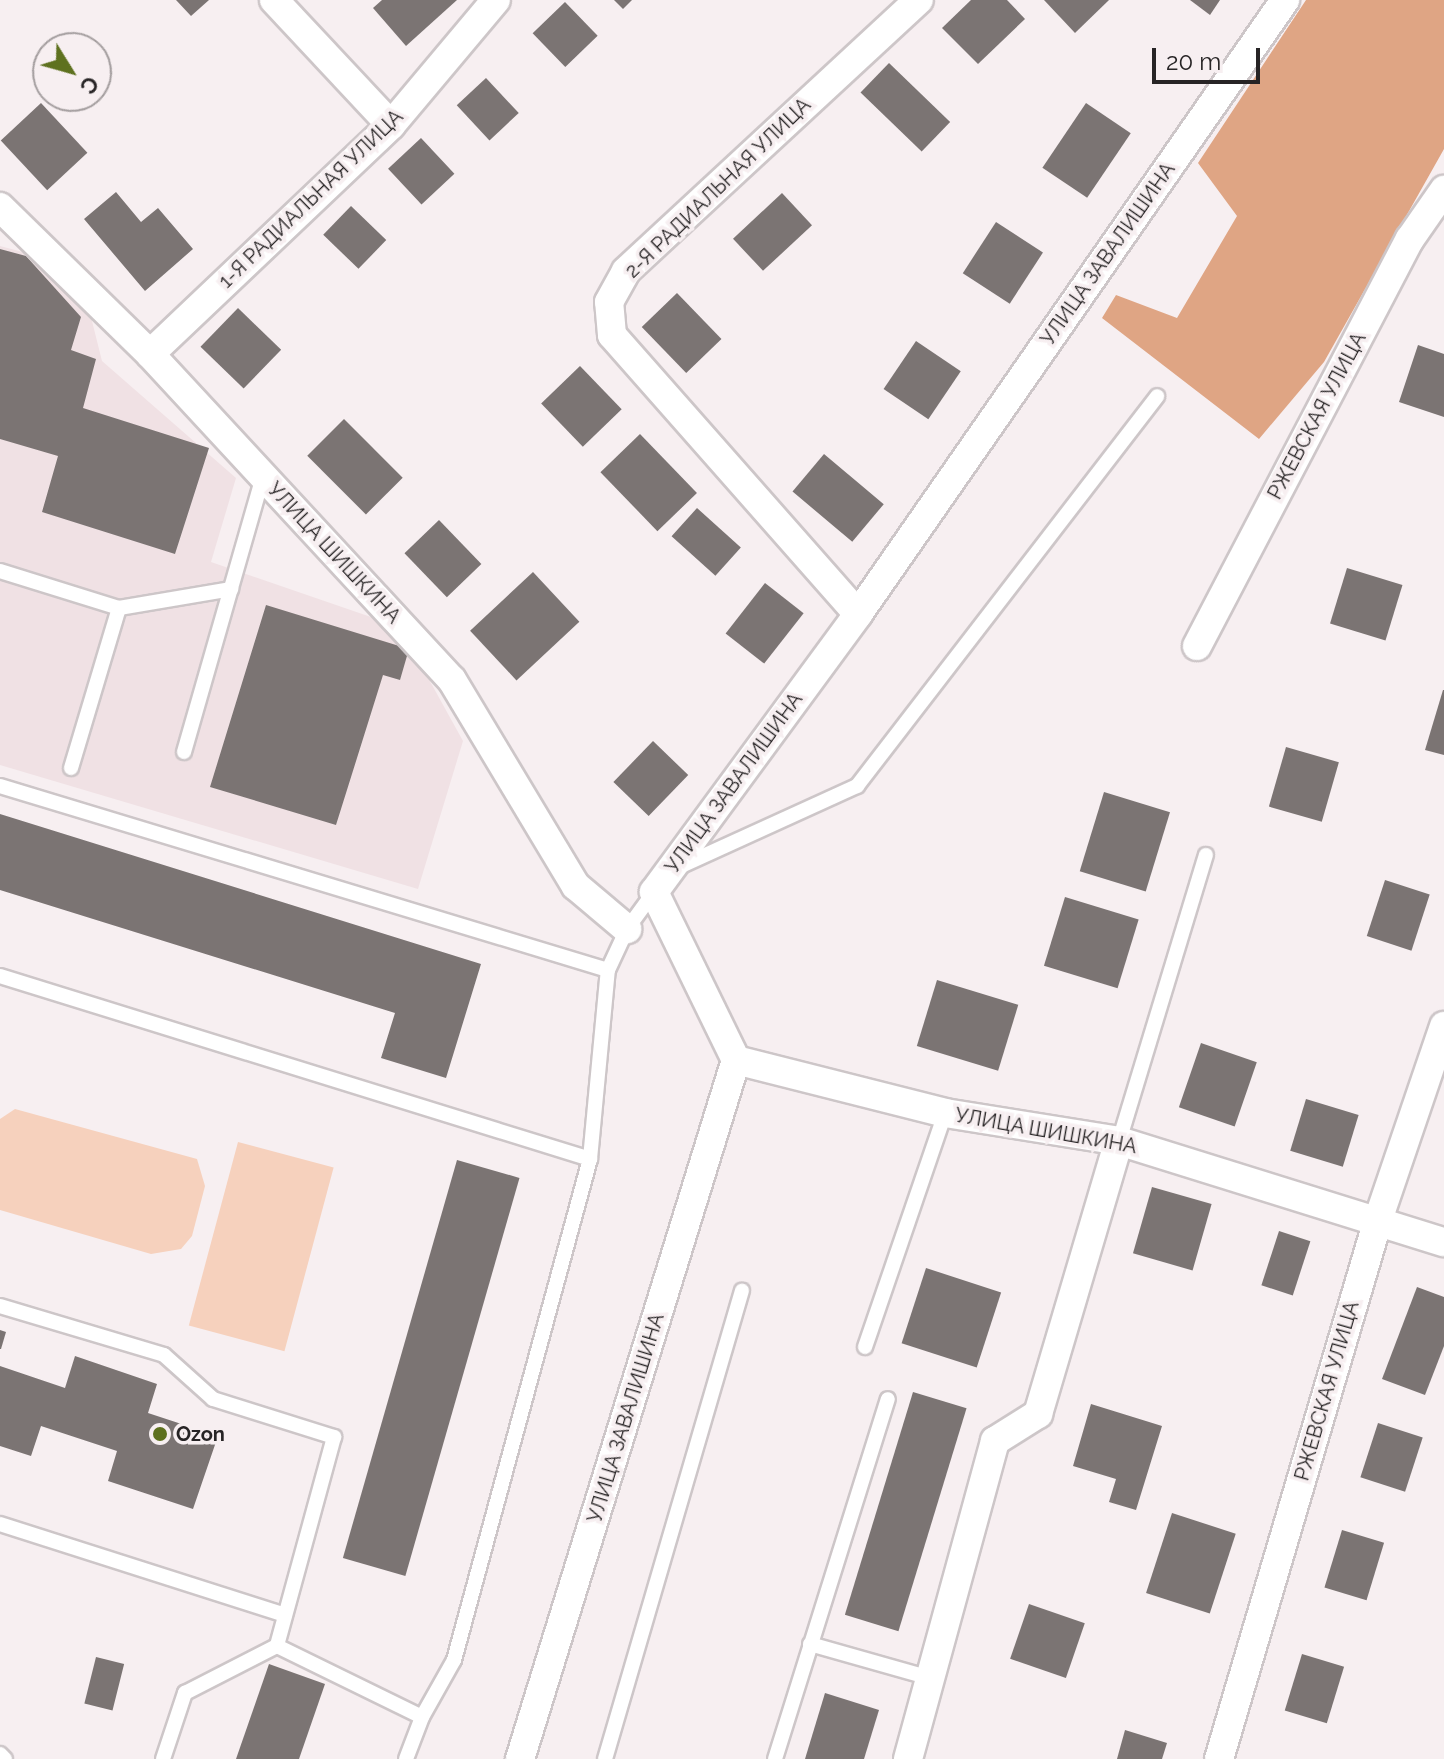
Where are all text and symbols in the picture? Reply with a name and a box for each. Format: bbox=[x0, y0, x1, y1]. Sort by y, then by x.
north arrow bbox=[32, 32, 112, 112]
scale bar bbox=[1156, 32, 1264, 82]
text: 20 m bbox=[1166, 47, 1221, 76]
text: С bbox=[75, 71, 104, 99]
street label: 2-Я РАДИАЛЬНАЯ УЛИЦА bbox=[620, 93, 816, 283]
street label: 1-Я РАДИАЛЬНАЯ УЛИЦА bbox=[214, 105, 408, 293]
street label: УЛИЦА ЗАВАЛИШИНА bbox=[1036, 158, 1180, 350]
street label: РЖЕВСКАЯ УЛИЦА bbox=[1263, 329, 1371, 503]
street label: УЛИЦА ШИШКИНА bbox=[262, 477, 406, 629]
street label: УЛИЦА ЗАВАЛИШИНА bbox=[660, 688, 808, 878]
street label: УЛИЦА ШИШКИНА bbox=[953, 1103, 1139, 1159]
street label: РЖЕВСКАЯ УЛИЦА bbox=[1290, 1299, 1364, 1483]
street label: УЛИЦА ЗАВАЛИШИНА bbox=[583, 1310, 669, 1526]
place label: Ozon bbox=[176, 1422, 225, 1446]
marker: Ozon bbox=[151, 1425, 169, 1443]

